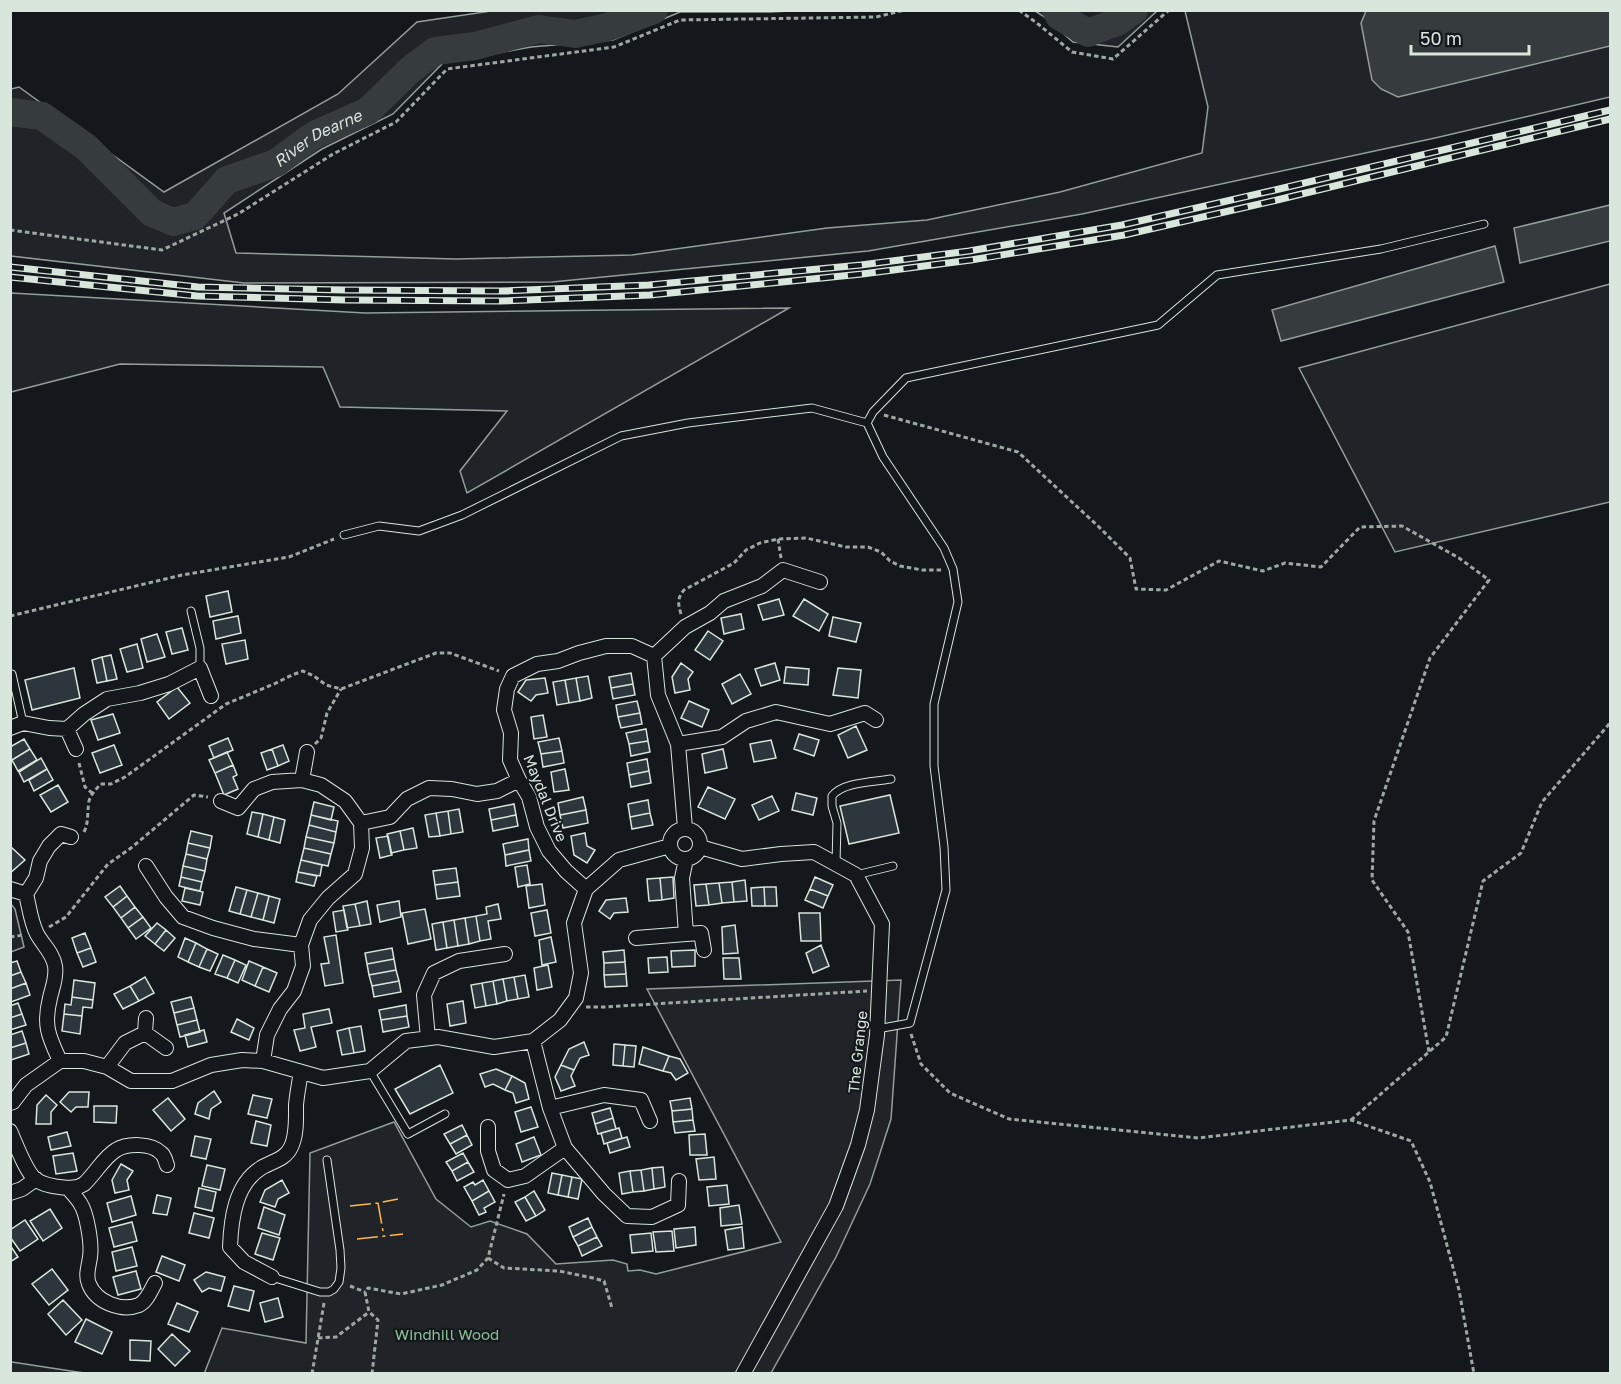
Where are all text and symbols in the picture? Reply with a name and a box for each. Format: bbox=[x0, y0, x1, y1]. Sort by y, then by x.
scale bar bbox=[1411, 18, 1530, 56]
text: 50 m bbox=[1420, 27, 1462, 49]
water label: River Dearne bbox=[270, 105, 366, 171]
street label: Maydal Drive bbox=[520, 752, 572, 845]
street label: The Grange bbox=[844, 1010, 870, 1094]
park label: Windhill Wood bbox=[395, 1325, 499, 1343]

